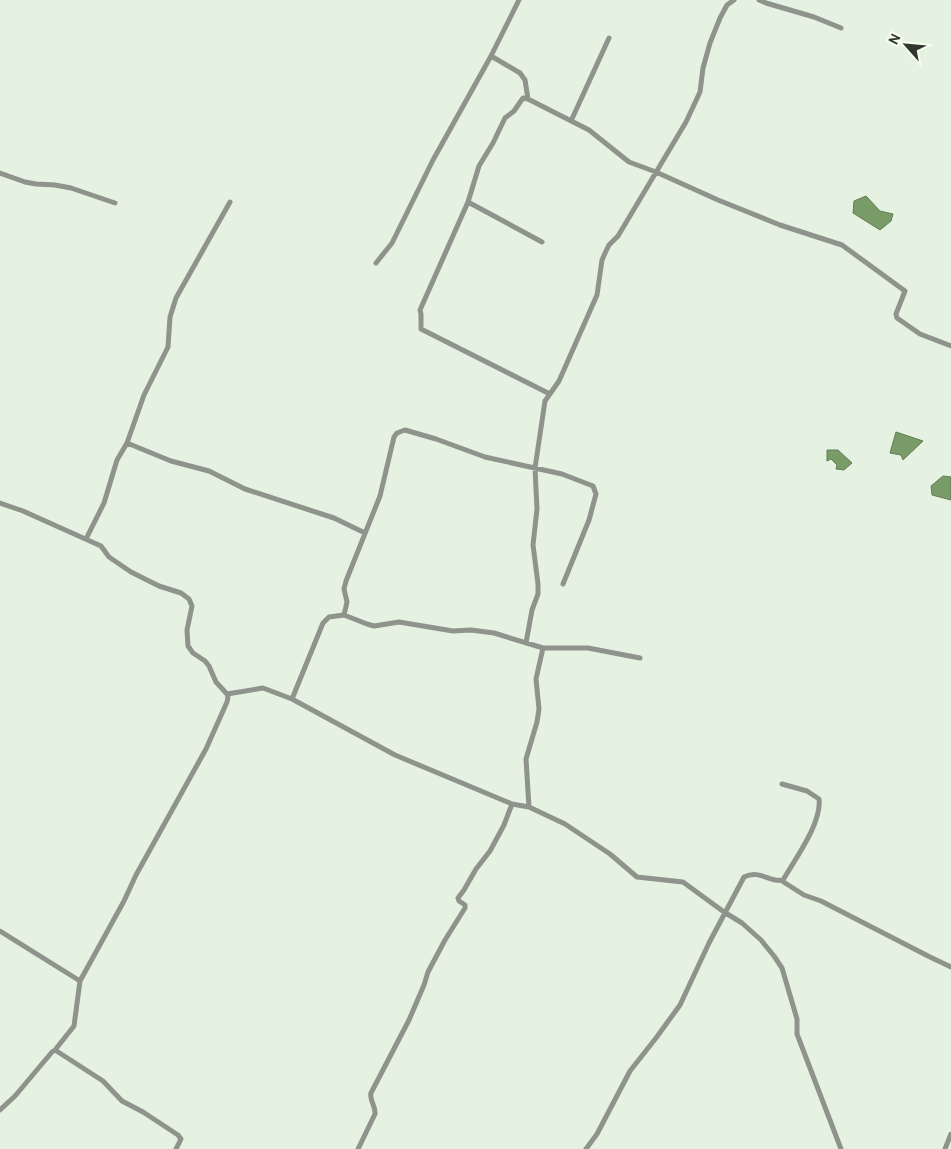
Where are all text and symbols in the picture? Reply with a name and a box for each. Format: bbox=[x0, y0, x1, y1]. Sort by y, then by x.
north arrow bbox=[881, 20, 931, 70]
text: N bbox=[886, 31, 906, 48]

